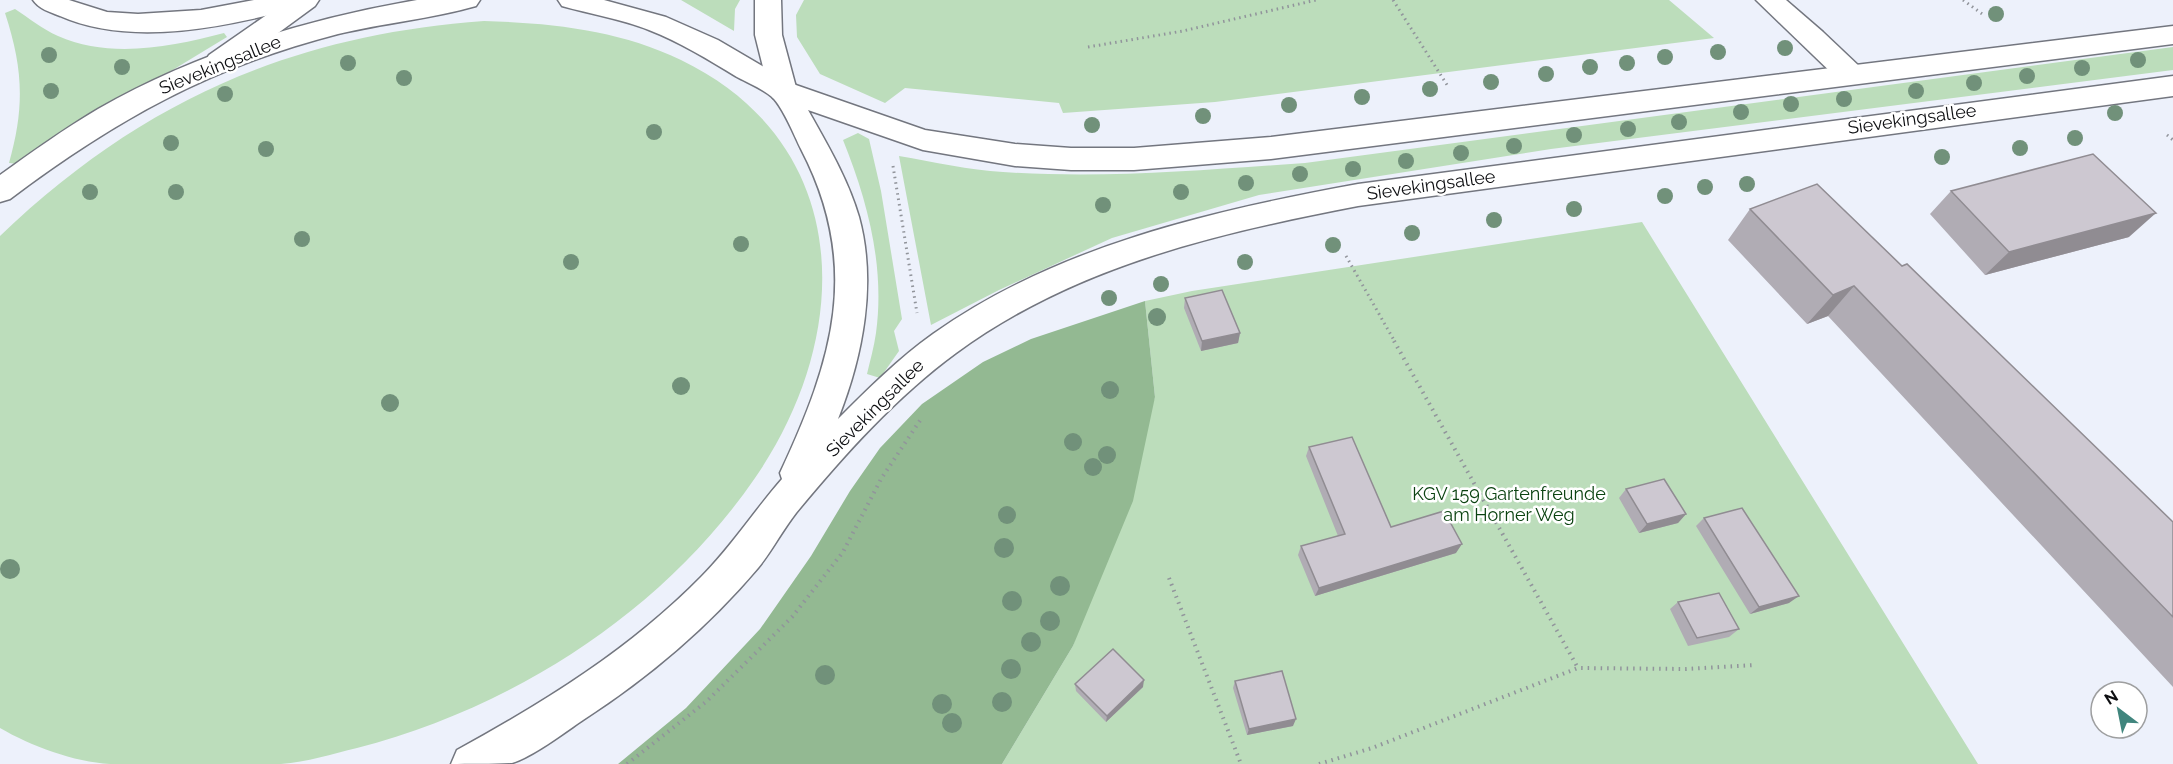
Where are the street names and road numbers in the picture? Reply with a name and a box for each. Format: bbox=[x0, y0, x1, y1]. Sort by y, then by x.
street label: Sievekingsallee bbox=[156, 30, 284, 99]
street label: Sievekingsallee bbox=[1846, 99, 1978, 138]
street label: Sievekingsallee bbox=[1365, 165, 1497, 204]
street label: Sievekingsallee bbox=[821, 354, 928, 461]

